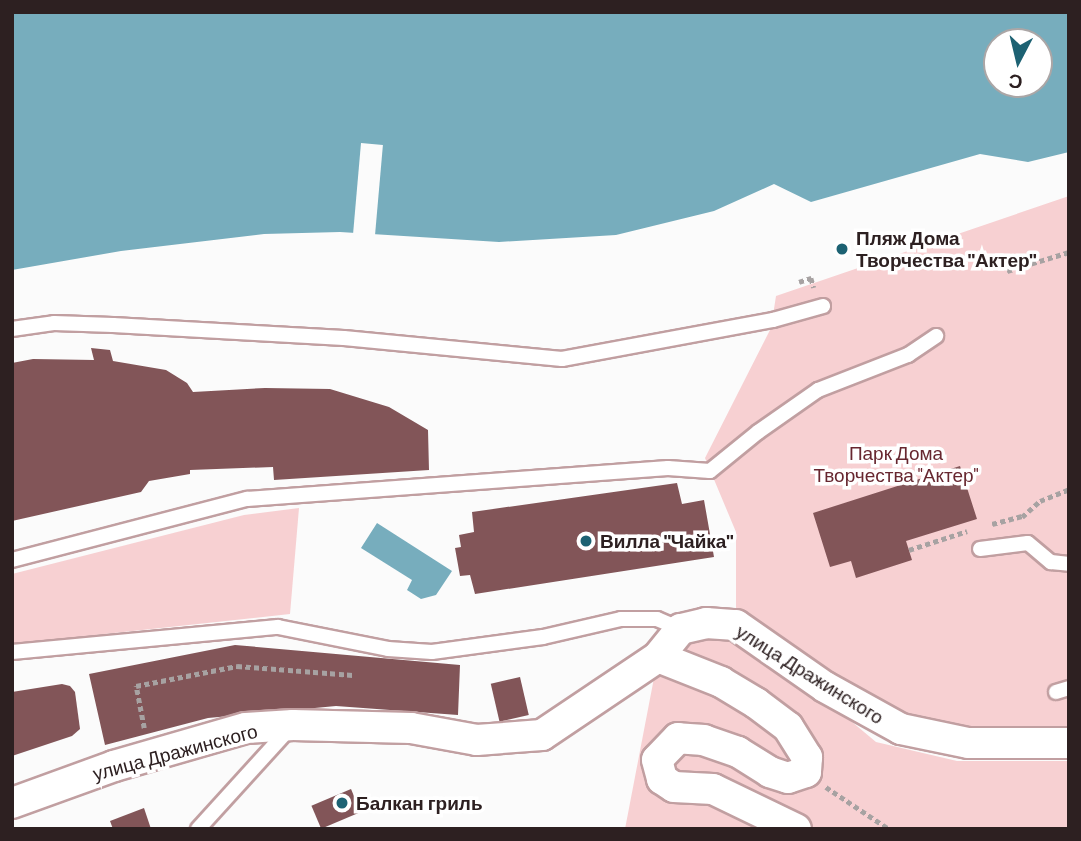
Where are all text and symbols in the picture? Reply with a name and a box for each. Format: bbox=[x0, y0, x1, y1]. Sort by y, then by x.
north arrow bbox=[983, 28, 1053, 98]
text: С bbox=[1007, 70, 1024, 95]
place label: Пляж Дома Творчества "Актер" bbox=[856, 227, 1036, 271]
marker: Пляж Дома Творчества "Актер" bbox=[834, 241, 850, 257]
park label: Парк Дома Творчества "Актер" bbox=[813, 442, 979, 486]
place label: Вилла "Чайка" bbox=[600, 530, 733, 552]
marker: Вилла "Чайка" bbox=[578, 533, 594, 549]
street label: улица Дражинского bbox=[732, 619, 888, 729]
street label: улица Дражинского bbox=[90, 719, 260, 785]
place label: Балкан гриль bbox=[356, 792, 483, 814]
marker: Балкан гриль bbox=[334, 795, 350, 811]

